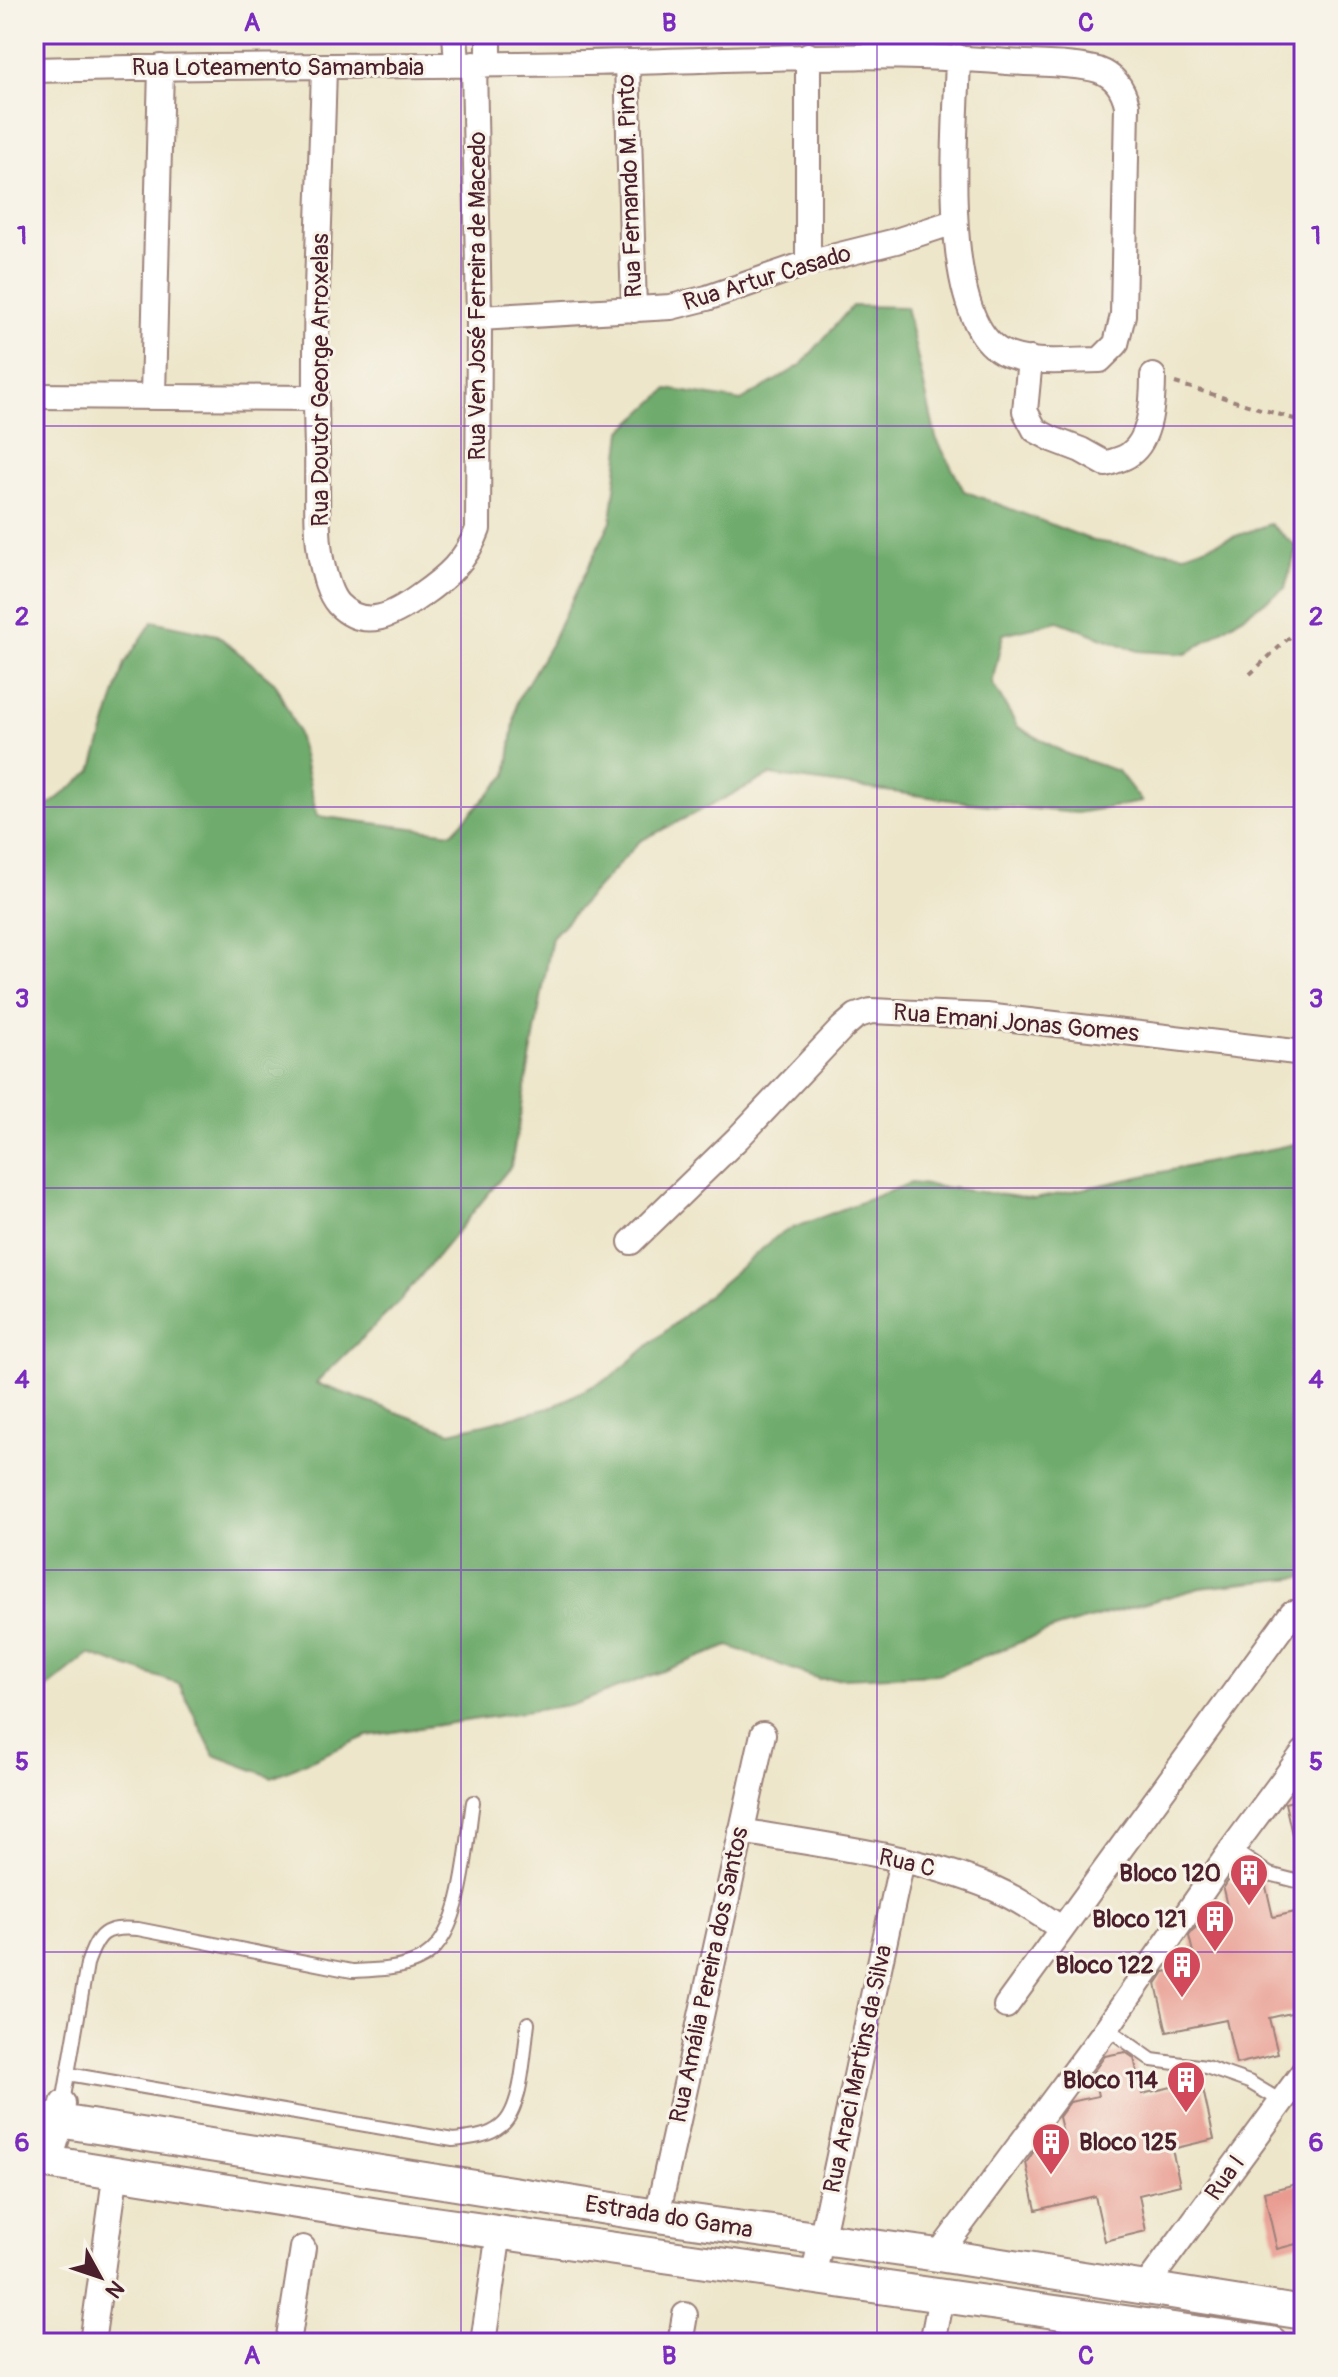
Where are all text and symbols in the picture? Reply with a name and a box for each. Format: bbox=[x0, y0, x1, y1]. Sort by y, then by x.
text: A bbox=[244, 7, 261, 39]
text: B bbox=[662, 7, 676, 39]
text: C bbox=[1078, 7, 1094, 39]
street label: Rua Loteamento Samambaia bbox=[132, 53, 424, 82]
street label: Rua Fernando M. Pinto bbox=[612, 74, 648, 298]
street label: Rua Ven José Ferreira de Macedo bbox=[463, 131, 492, 460]
text: 1 bbox=[17, 220, 27, 252]
text: 1 bbox=[1311, 220, 1321, 252]
street label: Rua Doutor George Arroxelas bbox=[306, 233, 335, 527]
street label: Rua Artur Casado bbox=[680, 239, 855, 317]
text: 2 bbox=[15, 601, 29, 633]
text: 2 bbox=[1309, 601, 1323, 633]
text: 3 bbox=[15, 983, 29, 1015]
text: 3 bbox=[1309, 983, 1323, 1015]
street label: Rua Emani Jonas Gomes bbox=[892, 998, 1140, 1048]
text: 4 bbox=[14, 1364, 30, 1396]
text: 4 bbox=[1308, 1364, 1324, 1396]
text: 5 bbox=[15, 1746, 29, 1778]
text: 5 bbox=[1309, 1746, 1323, 1778]
street label: Rua Amália Pereira dos Santos bbox=[663, 1824, 755, 2126]
street label: Rua C bbox=[876, 1842, 938, 1884]
building icon: Bloco 120 bbox=[1228, 1852, 1270, 1907]
place label: Bloco 120 bbox=[1119, 1859, 1221, 1888]
building icon: Bloco 121 bbox=[1194, 1898, 1236, 1953]
place label: Bloco 121 bbox=[1092, 1905, 1187, 1934]
street label: Rua Araci Martins da Silva bbox=[818, 1942, 898, 2196]
building icon: Bloco 122 bbox=[1161, 1944, 1203, 1999]
place label: Bloco 122 bbox=[1055, 1951, 1154, 1980]
building icon: Bloco 114 bbox=[1165, 2059, 1207, 2114]
place label: Bloco 114 bbox=[1063, 2066, 1158, 2095]
building icon: Bloco 125 bbox=[1030, 2121, 1072, 2176]
text: 6 bbox=[14, 2127, 30, 2159]
text: 6 bbox=[1308, 2127, 1324, 2159]
place label: Bloco 125 bbox=[1079, 2128, 1177, 2157]
street label: Rua I bbox=[1199, 2150, 1251, 2206]
street label: Estrada do Gama bbox=[583, 2189, 755, 2245]
north arrow bbox=[60, 2237, 140, 2317]
text: N bbox=[99, 2275, 130, 2304]
text: A bbox=[244, 2340, 261, 2372]
text: B bbox=[662, 2340, 676, 2372]
text: C bbox=[1078, 2340, 1094, 2372]

